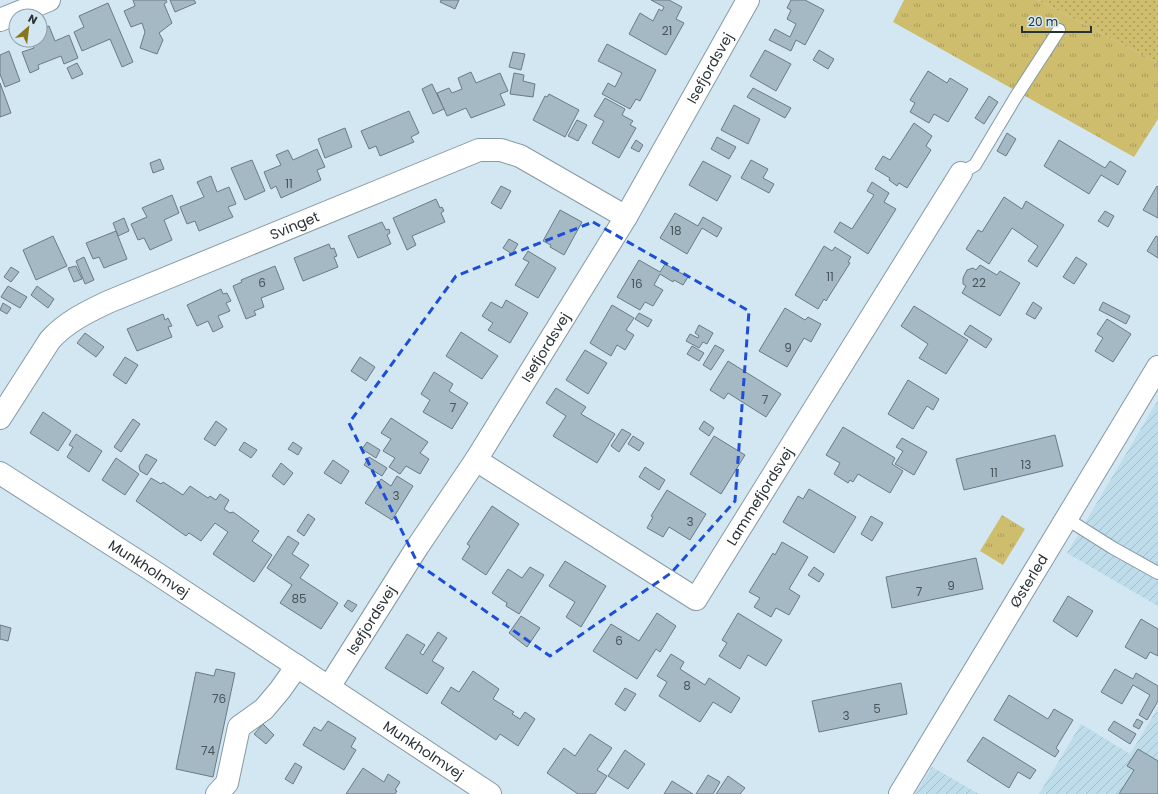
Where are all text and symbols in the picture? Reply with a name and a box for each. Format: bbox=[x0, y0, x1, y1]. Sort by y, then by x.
north arrow bbox=[8, 8, 48, 48]
scale bar bbox=[1022, 8, 1091, 34]
text: N bbox=[25, 10, 40, 28]
text: 20 m bbox=[1028, 13, 1058, 30]
house number: 21 bbox=[662, 22, 672, 39]
street label: Isefjordsvej bbox=[682, 29, 738, 107]
house number: 11 bbox=[285, 175, 293, 192]
street label: Svinget bbox=[267, 207, 322, 245]
house number: 18 bbox=[670, 222, 682, 239]
house number: 11 bbox=[826, 268, 834, 285]
house number: 6 bbox=[258, 274, 266, 291]
house number: 22 bbox=[972, 274, 986, 291]
house number: 16 bbox=[631, 275, 643, 292]
street label: Isefjordsvej bbox=[516, 309, 575, 386]
house number: 9 bbox=[784, 339, 792, 356]
house number: 7 bbox=[762, 391, 769, 408]
house number: 7 bbox=[450, 399, 457, 416]
street label: Lammefjordsvej bbox=[722, 444, 798, 549]
house number: 13 bbox=[1021, 456, 1031, 473]
house number: 11 bbox=[990, 464, 998, 481]
house number: 3 bbox=[392, 487, 400, 504]
house number: 3 bbox=[686, 513, 694, 530]
street label: Munkholmvej bbox=[104, 535, 193, 602]
street label: Østerled bbox=[1005, 550, 1053, 611]
house number: 9 bbox=[947, 577, 955, 594]
street label: Isefjordsvej bbox=[342, 582, 401, 659]
house number: 7 bbox=[916, 583, 923, 600]
house number: 85 bbox=[291, 590, 307, 607]
house number: 6 bbox=[615, 632, 623, 649]
house number: 8 bbox=[683, 677, 691, 694]
house number: 76 bbox=[212, 690, 226, 707]
house number: 5 bbox=[873, 700, 881, 717]
house number: 3 bbox=[842, 707, 850, 724]
street label: Munkholmvej bbox=[379, 716, 468, 784]
house number: 74 bbox=[201, 742, 215, 759]

